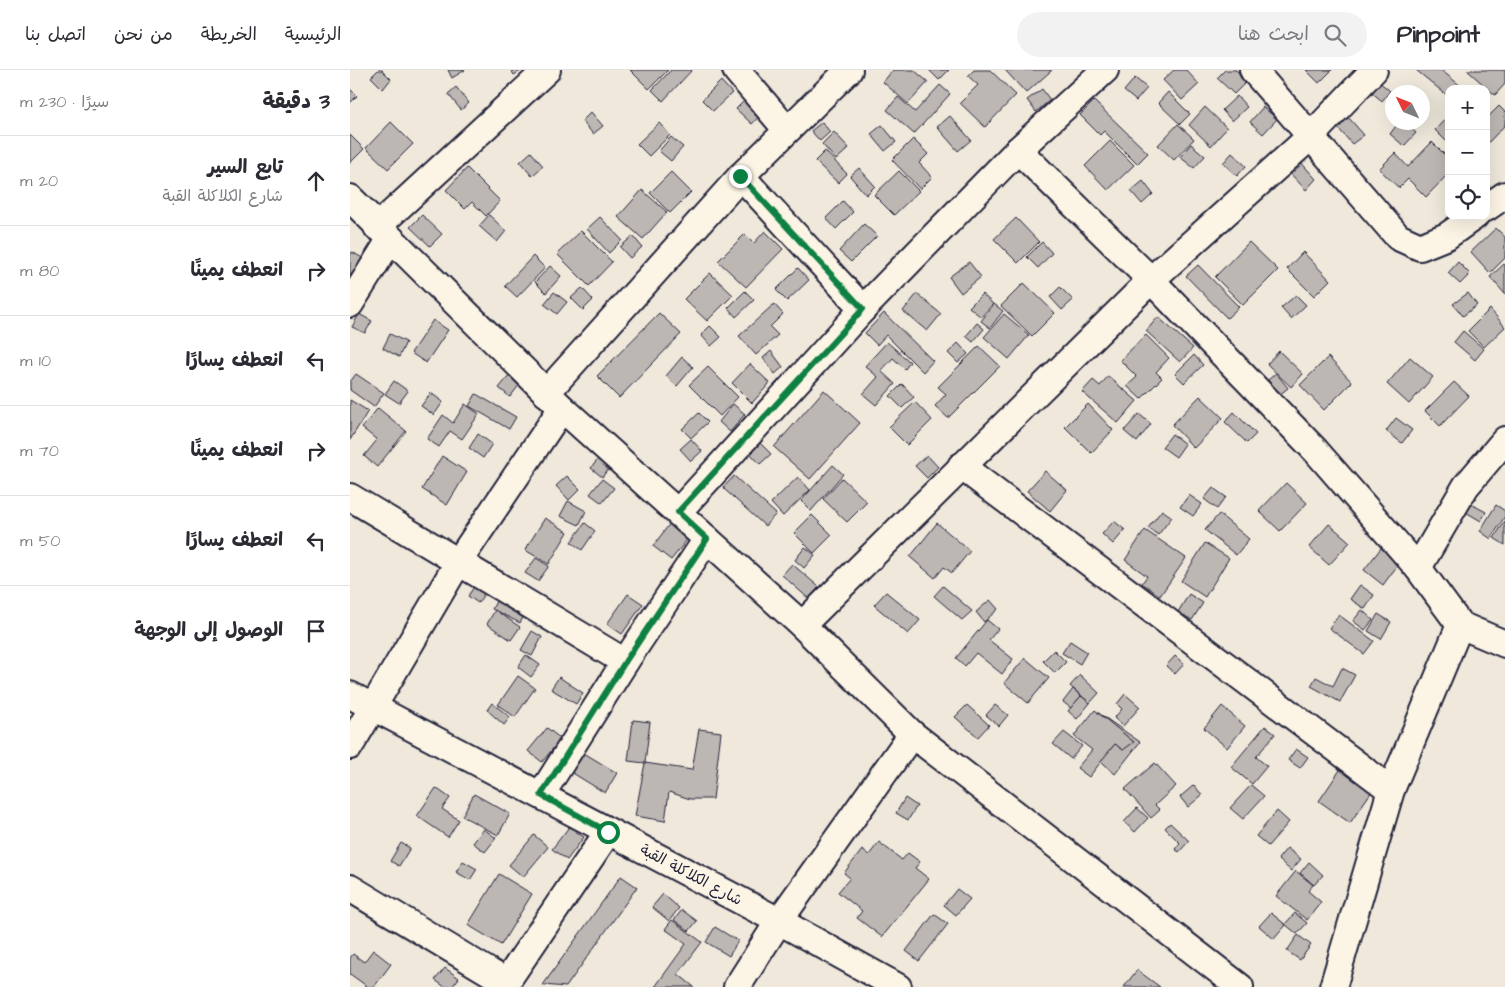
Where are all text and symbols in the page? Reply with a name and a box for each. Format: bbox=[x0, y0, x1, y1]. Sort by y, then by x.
search box bbox=[1017, 12, 1367, 57]
text: Pinpoint bbox=[1397, 18, 1480, 52]
text: ابحث هنا bbox=[1238, 21, 1309, 48]
icon: search bbox=[1321, 21, 1349, 49]
text: اتصل بنا bbox=[25, 22, 86, 47]
text: من نحن bbox=[114, 22, 173, 47]
text: الخريطة bbox=[201, 22, 257, 47]
text: الرئيسية bbox=[285, 22, 341, 47]
north arrow bbox=[1385, 85, 1430, 130]
map controls bbox=[1445, 85, 1490, 220]
button: + bbox=[1445, 85, 1490, 130]
text: 3 دقيقة bbox=[262, 87, 330, 116]
text: سيرًا · 230 m bbox=[20, 91, 109, 113]
button: − bbox=[1445, 130, 1490, 175]
text: تابع السير bbox=[208, 154, 283, 181]
route end bbox=[729, 165, 752, 188]
icon: ahead bbox=[302, 167, 330, 195]
text: 20 m bbox=[20, 170, 58, 192]
button: locate bbox=[1445, 175, 1490, 220]
text: شارع الكلاكلة القبة bbox=[163, 185, 283, 207]
text: انعطف يمينًا bbox=[191, 257, 283, 284]
icon: right bbox=[302, 257, 330, 285]
text: 80 m bbox=[20, 260, 59, 282]
text: انعطف يسارًا bbox=[186, 347, 283, 374]
icon: left bbox=[302, 347, 330, 375]
text: 10 m bbox=[20, 350, 51, 372]
text: انعطف يمينًا bbox=[191, 437, 283, 464]
icon: right bbox=[302, 437, 330, 465]
text: 70 m bbox=[20, 440, 59, 462]
text: انعطف يسارًا bbox=[186, 527, 283, 554]
icon: left bbox=[302, 527, 330, 555]
text: 50 m bbox=[20, 530, 60, 552]
text: الوصول إلى الوجهة bbox=[134, 617, 283, 644]
icon: arrive bbox=[302, 617, 330, 645]
route start bbox=[597, 821, 620, 844]
street label: شارع الكلاكلة القبة bbox=[636, 839, 746, 911]

